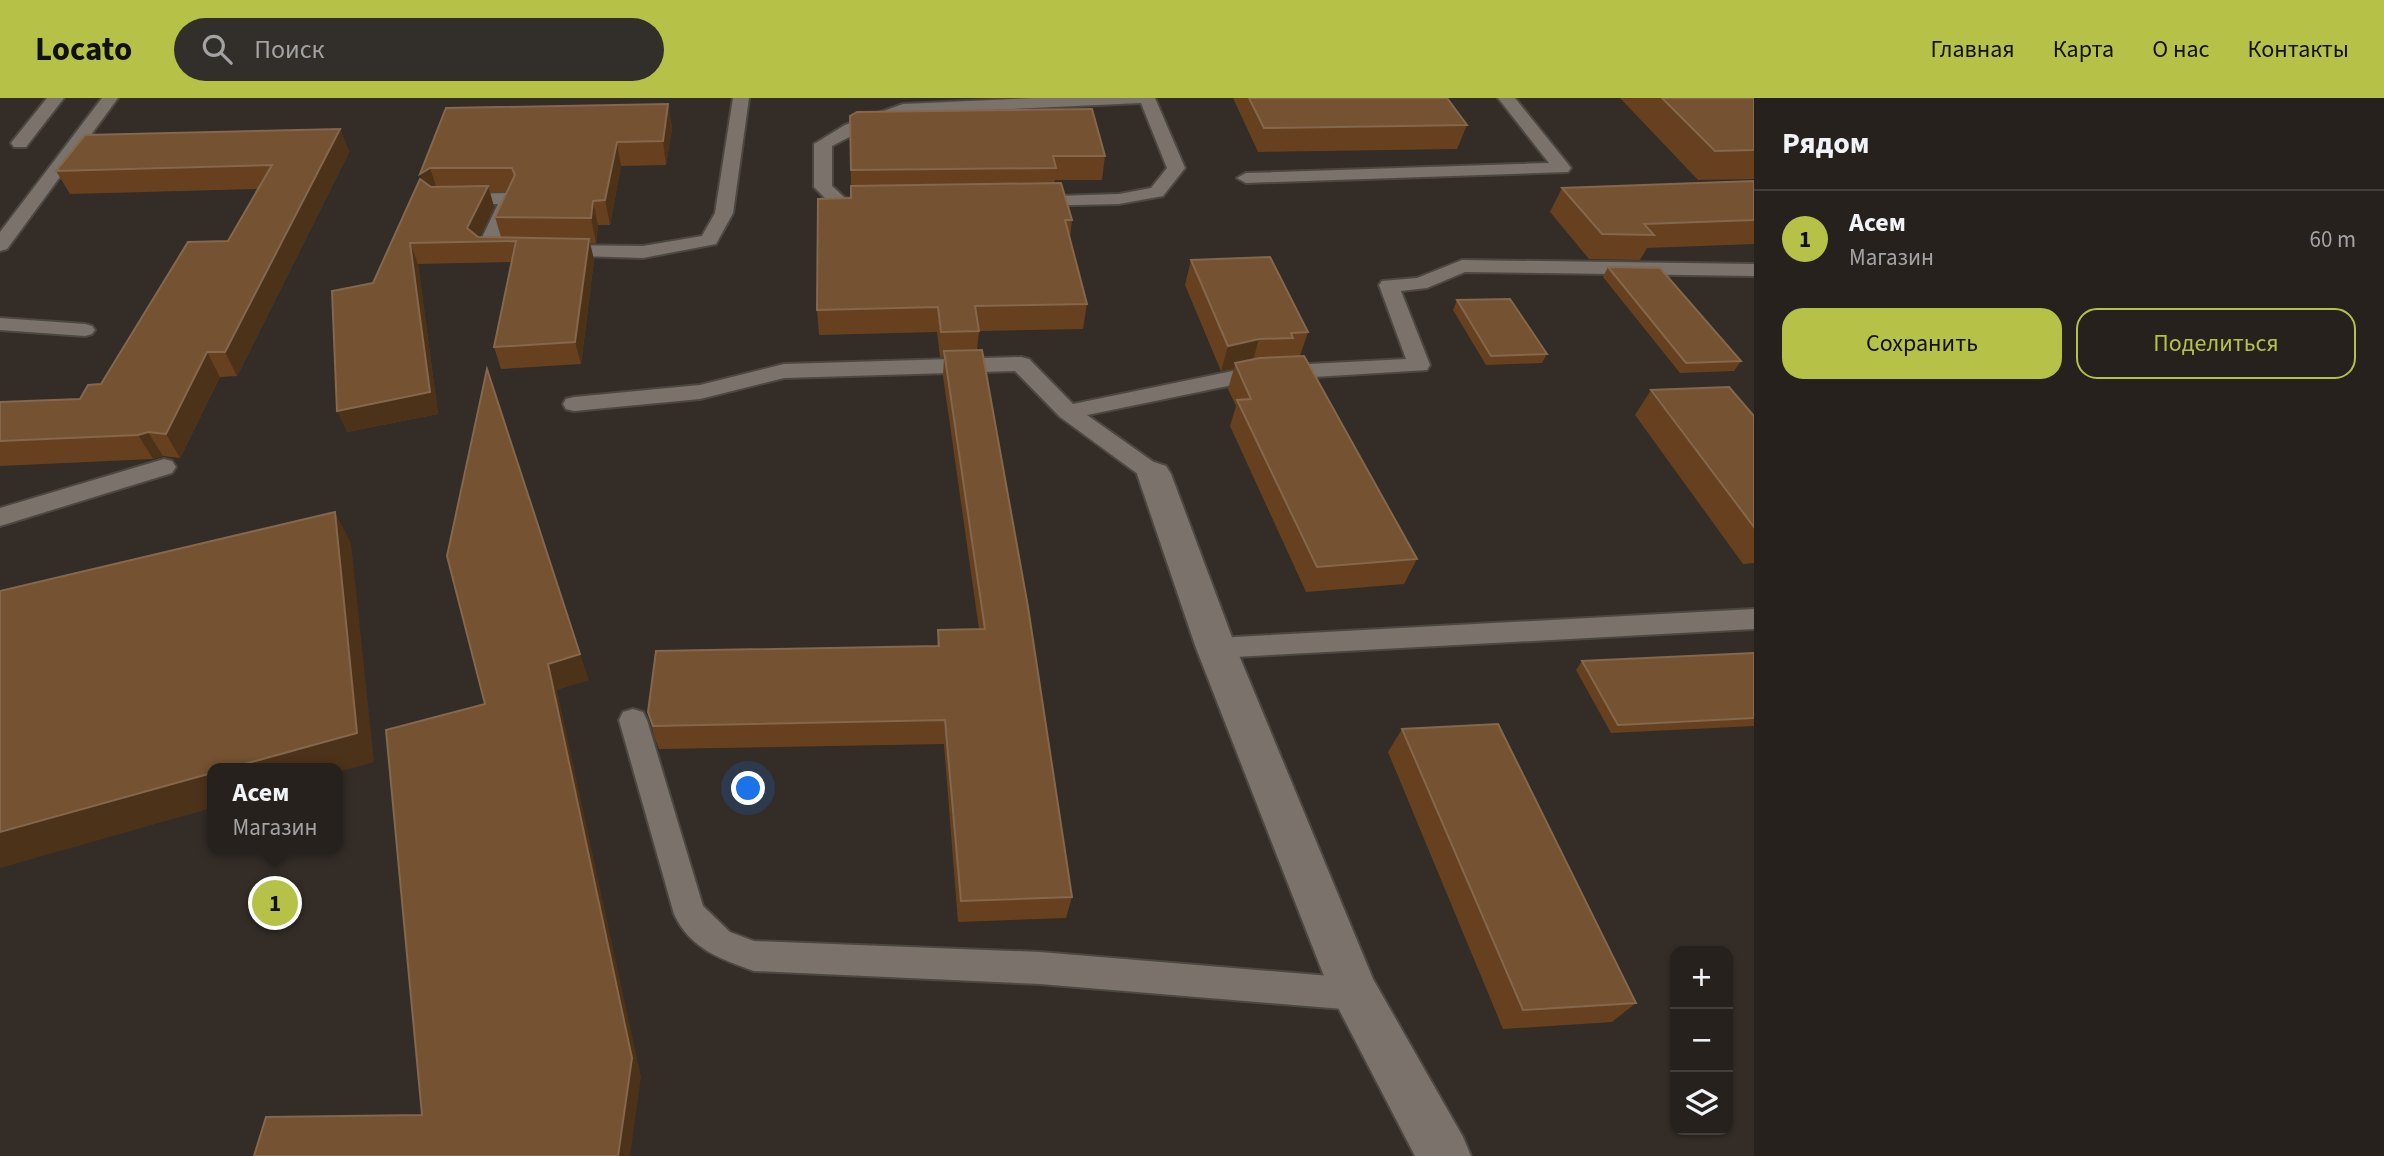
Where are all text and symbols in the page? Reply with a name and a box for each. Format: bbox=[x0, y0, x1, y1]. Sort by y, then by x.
search box bbox=[174, 18, 664, 81]
text: Locato bbox=[35, 26, 132, 73]
icon: search bbox=[198, 30, 236, 68]
text: Поиск bbox=[254, 31, 324, 68]
text: Главная bbox=[1930, 32, 2015, 67]
text: Карта bbox=[2053, 32, 2114, 67]
text: О нас bbox=[2152, 32, 2209, 67]
text: Контакты bbox=[2247, 32, 2349, 67]
text: Рядом bbox=[1782, 122, 1870, 165]
text: Асем bbox=[1849, 204, 1906, 241]
text: 1 bbox=[1799, 223, 1811, 256]
text: 60 m bbox=[2309, 223, 2356, 256]
text: Магазин bbox=[1849, 241, 1934, 274]
button: Сохранить bbox=[1782, 308, 2062, 379]
button: Поделиться bbox=[2076, 308, 2356, 379]
popup bbox=[207, 763, 343, 854]
your location bbox=[731, 771, 765, 805]
text: Асем bbox=[233, 774, 289, 811]
text: Магазин bbox=[233, 811, 318, 844]
pin: 1 bbox=[252, 877, 298, 929]
map controls bbox=[1670, 946, 1733, 1135]
button: + bbox=[1670, 946, 1733, 1009]
button: − bbox=[1670, 1009, 1733, 1072]
button: layers bbox=[1670, 1072, 1733, 1135]

